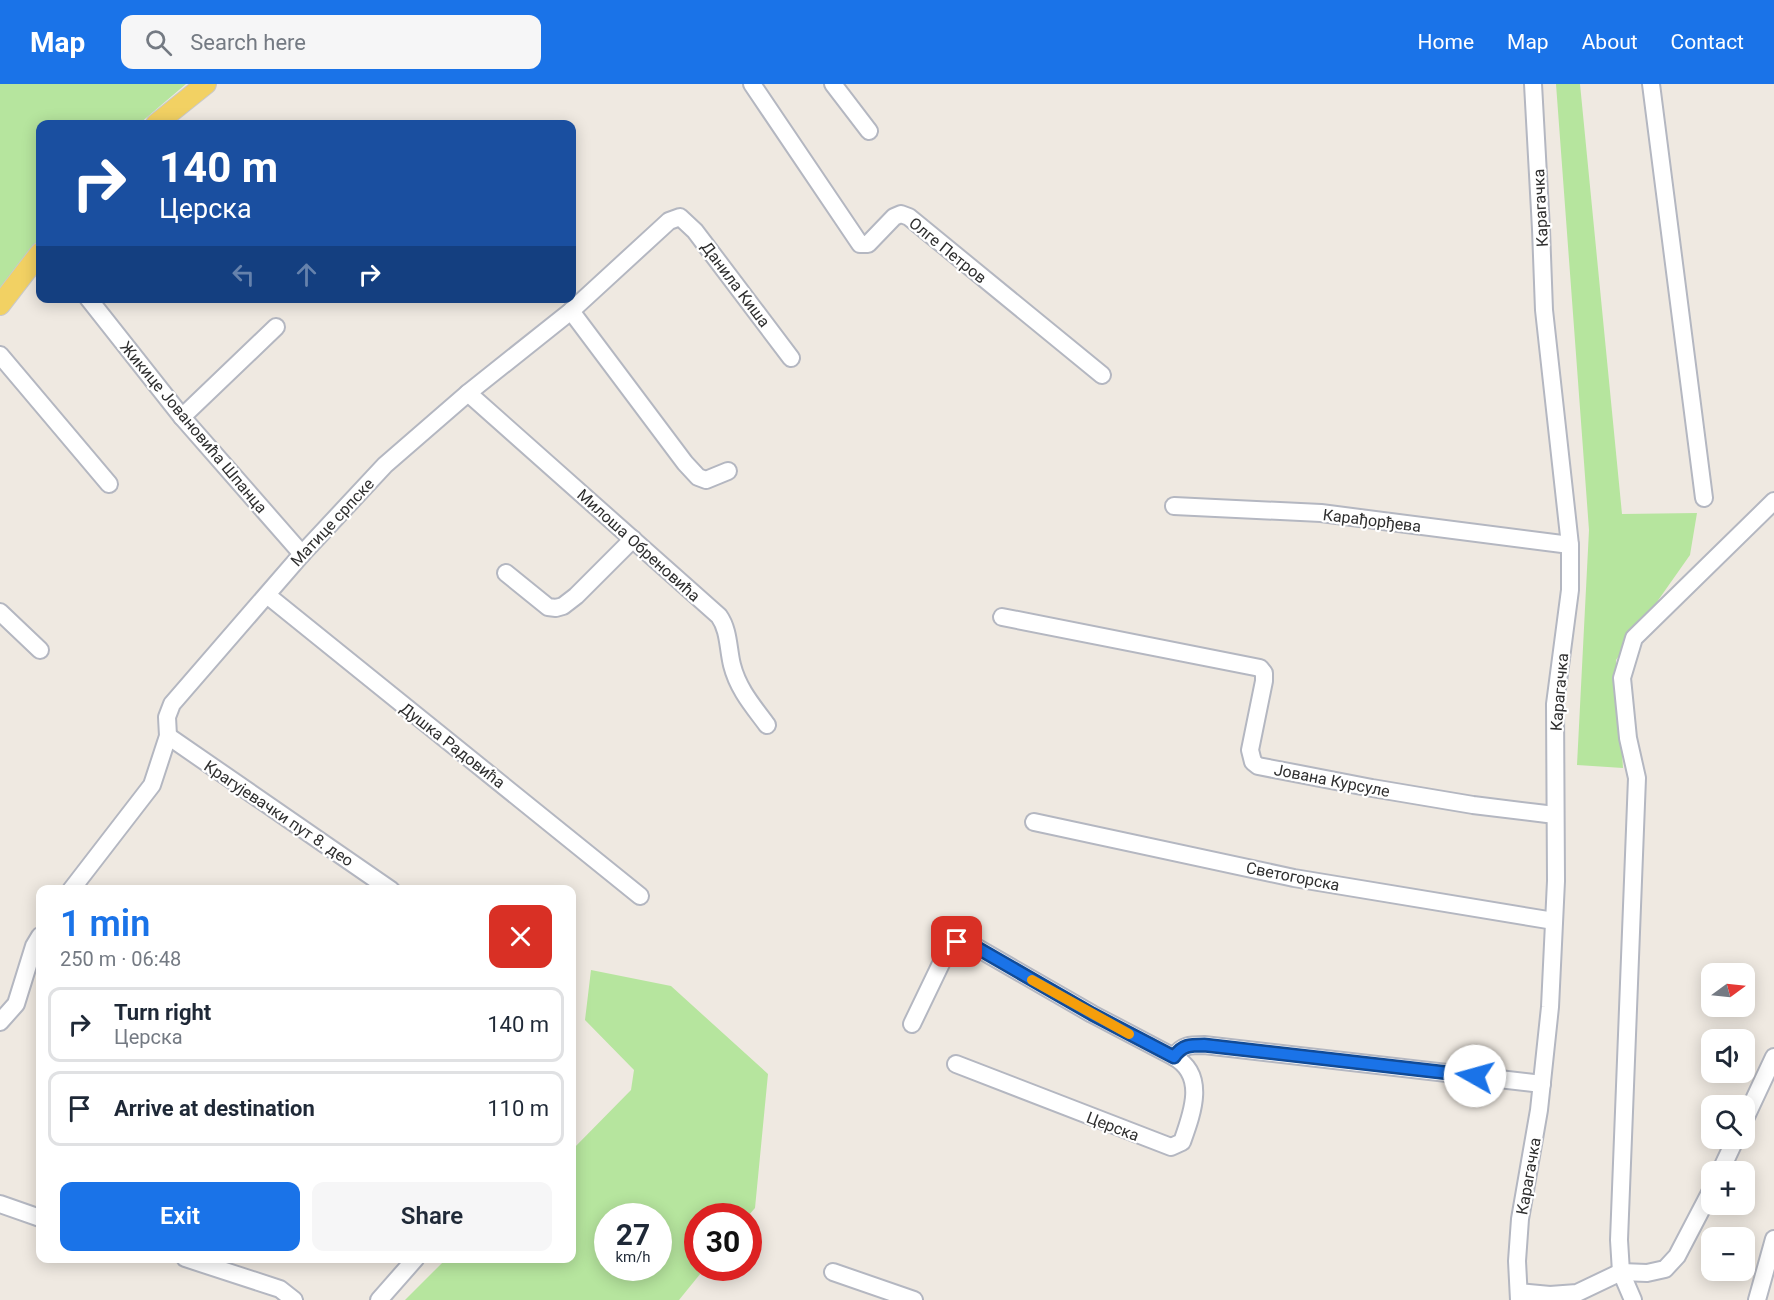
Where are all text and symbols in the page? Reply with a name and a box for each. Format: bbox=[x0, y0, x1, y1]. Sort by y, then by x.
search box bbox=[121, 15, 541, 69]
text: Map bbox=[30, 26, 85, 59]
icon: search bbox=[142, 26, 175, 59]
text: Search here bbox=[190, 30, 306, 55]
text: Home bbox=[1418, 30, 1474, 54]
text: Map bbox=[1507, 30, 1549, 54]
text: About bbox=[1582, 30, 1638, 54]
text: Contact bbox=[1671, 30, 1744, 54]
text: 140 m bbox=[159, 143, 278, 192]
icon: right bbox=[60, 144, 138, 222]
street label: Карагачка bbox=[1529, 168, 1552, 247]
text: Церска bbox=[159, 193, 252, 225]
street label: Олге Петров bbox=[905, 213, 990, 287]
street label: Данила Киша bbox=[697, 238, 774, 331]
icon: left bbox=[227, 258, 260, 291]
icon: ahead bbox=[290, 258, 323, 291]
icon: right bbox=[353, 258, 386, 291]
street label: Жикице Јовановића Шпанца bbox=[116, 338, 271, 517]
street label: Матице српске bbox=[287, 474, 378, 570]
street label: Милоша Обреновића bbox=[573, 485, 704, 606]
street label: Карађорђева bbox=[1322, 505, 1422, 536]
street label: Карагачка bbox=[1547, 652, 1572, 732]
street label: Душка Радовића bbox=[397, 699, 509, 792]
street label: Крагујевачки пут 8. део bbox=[201, 756, 357, 870]
street label: Јована Курсуле bbox=[1272, 760, 1391, 801]
street label: Светогорска bbox=[1245, 858, 1341, 895]
text: 1 min bbox=[60, 903, 150, 945]
button: close bbox=[489, 905, 552, 968]
pin bbox=[931, 916, 982, 967]
icon: arrive bbox=[940, 925, 973, 958]
text: 250 m · 06:48 bbox=[60, 947, 181, 971]
north arrow bbox=[1701, 963, 1755, 1017]
map controls bbox=[1701, 963, 1755, 1281]
text: Turn right bbox=[114, 1000, 211, 1025]
icon: right bbox=[63, 1008, 96, 1041]
text: 140 m bbox=[487, 1012, 549, 1037]
text: Церска bbox=[114, 1025, 183, 1049]
button: sound bbox=[1701, 1029, 1755, 1083]
position arrow bbox=[1443, 1044, 1507, 1108]
icon: arrive bbox=[63, 1092, 96, 1125]
button: search bbox=[1701, 1095, 1755, 1149]
text: Arrive at destination bbox=[114, 1096, 315, 1121]
text: 110 m bbox=[487, 1096, 549, 1121]
street label: Церска bbox=[1084, 1108, 1142, 1145]
street label: Карагачка bbox=[1512, 1136, 1545, 1216]
button: + bbox=[1701, 1161, 1755, 1215]
button: Exit bbox=[60, 1182, 300, 1251]
button: Share bbox=[312, 1182, 552, 1251]
speed limit sign: 30 bbox=[684, 1203, 762, 1281]
text: 27 bbox=[616, 1217, 650, 1252]
button: − bbox=[1701, 1227, 1755, 1281]
text: km/h bbox=[615, 1248, 651, 1266]

